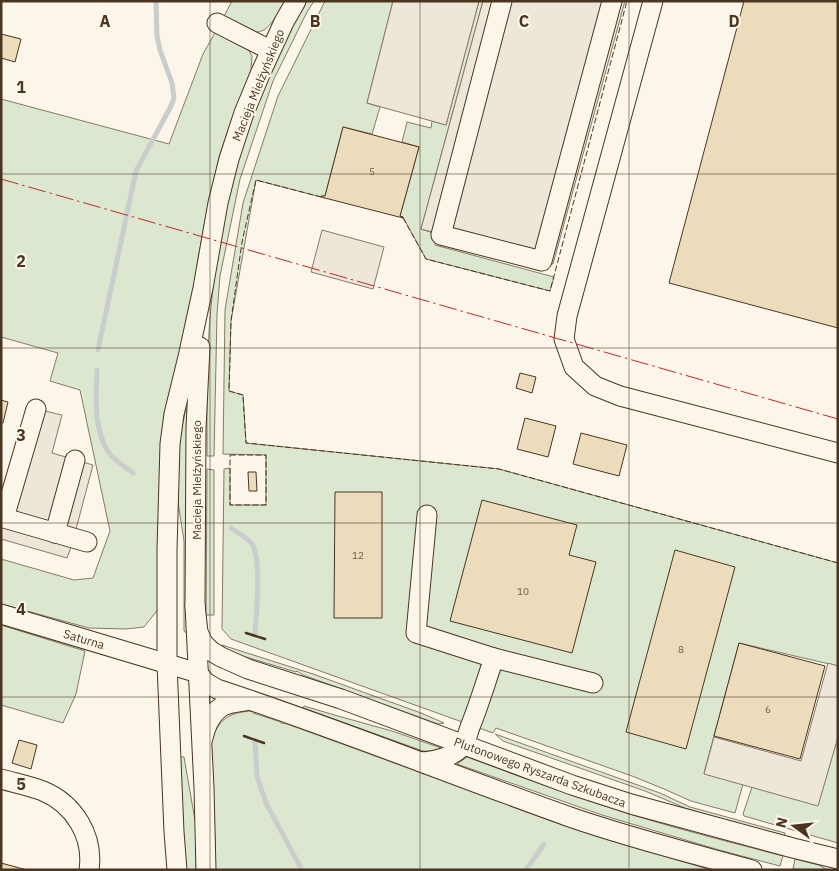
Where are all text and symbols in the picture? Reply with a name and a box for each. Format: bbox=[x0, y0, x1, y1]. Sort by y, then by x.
text: A bbox=[100, 11, 111, 31]
text: B bbox=[310, 11, 321, 31]
text: C bbox=[519, 11, 529, 31]
text: D bbox=[728, 11, 740, 31]
street label: Macieja Mielżyńskiego bbox=[229, 26, 287, 143]
text: 1 bbox=[16, 77, 26, 97]
house number: 5 bbox=[369, 165, 375, 178]
text: 2 bbox=[16, 251, 26, 271]
street label: Macieja Mielżyńskiego bbox=[189, 420, 204, 540]
text: 3 bbox=[16, 425, 26, 445]
house number: 12 bbox=[352, 549, 364, 562]
house number: 10 bbox=[517, 585, 529, 598]
text: 4 bbox=[16, 599, 26, 619]
street label: Saturna bbox=[62, 626, 107, 652]
house number: 8 bbox=[678, 643, 684, 656]
house number: 6 bbox=[765, 703, 771, 716]
street label: Plutonowego Ryszarda Szkubacza bbox=[452, 734, 629, 810]
text: 5 bbox=[16, 774, 26, 794]
north arrow bbox=[769, 801, 819, 851]
text: N bbox=[771, 815, 791, 830]

